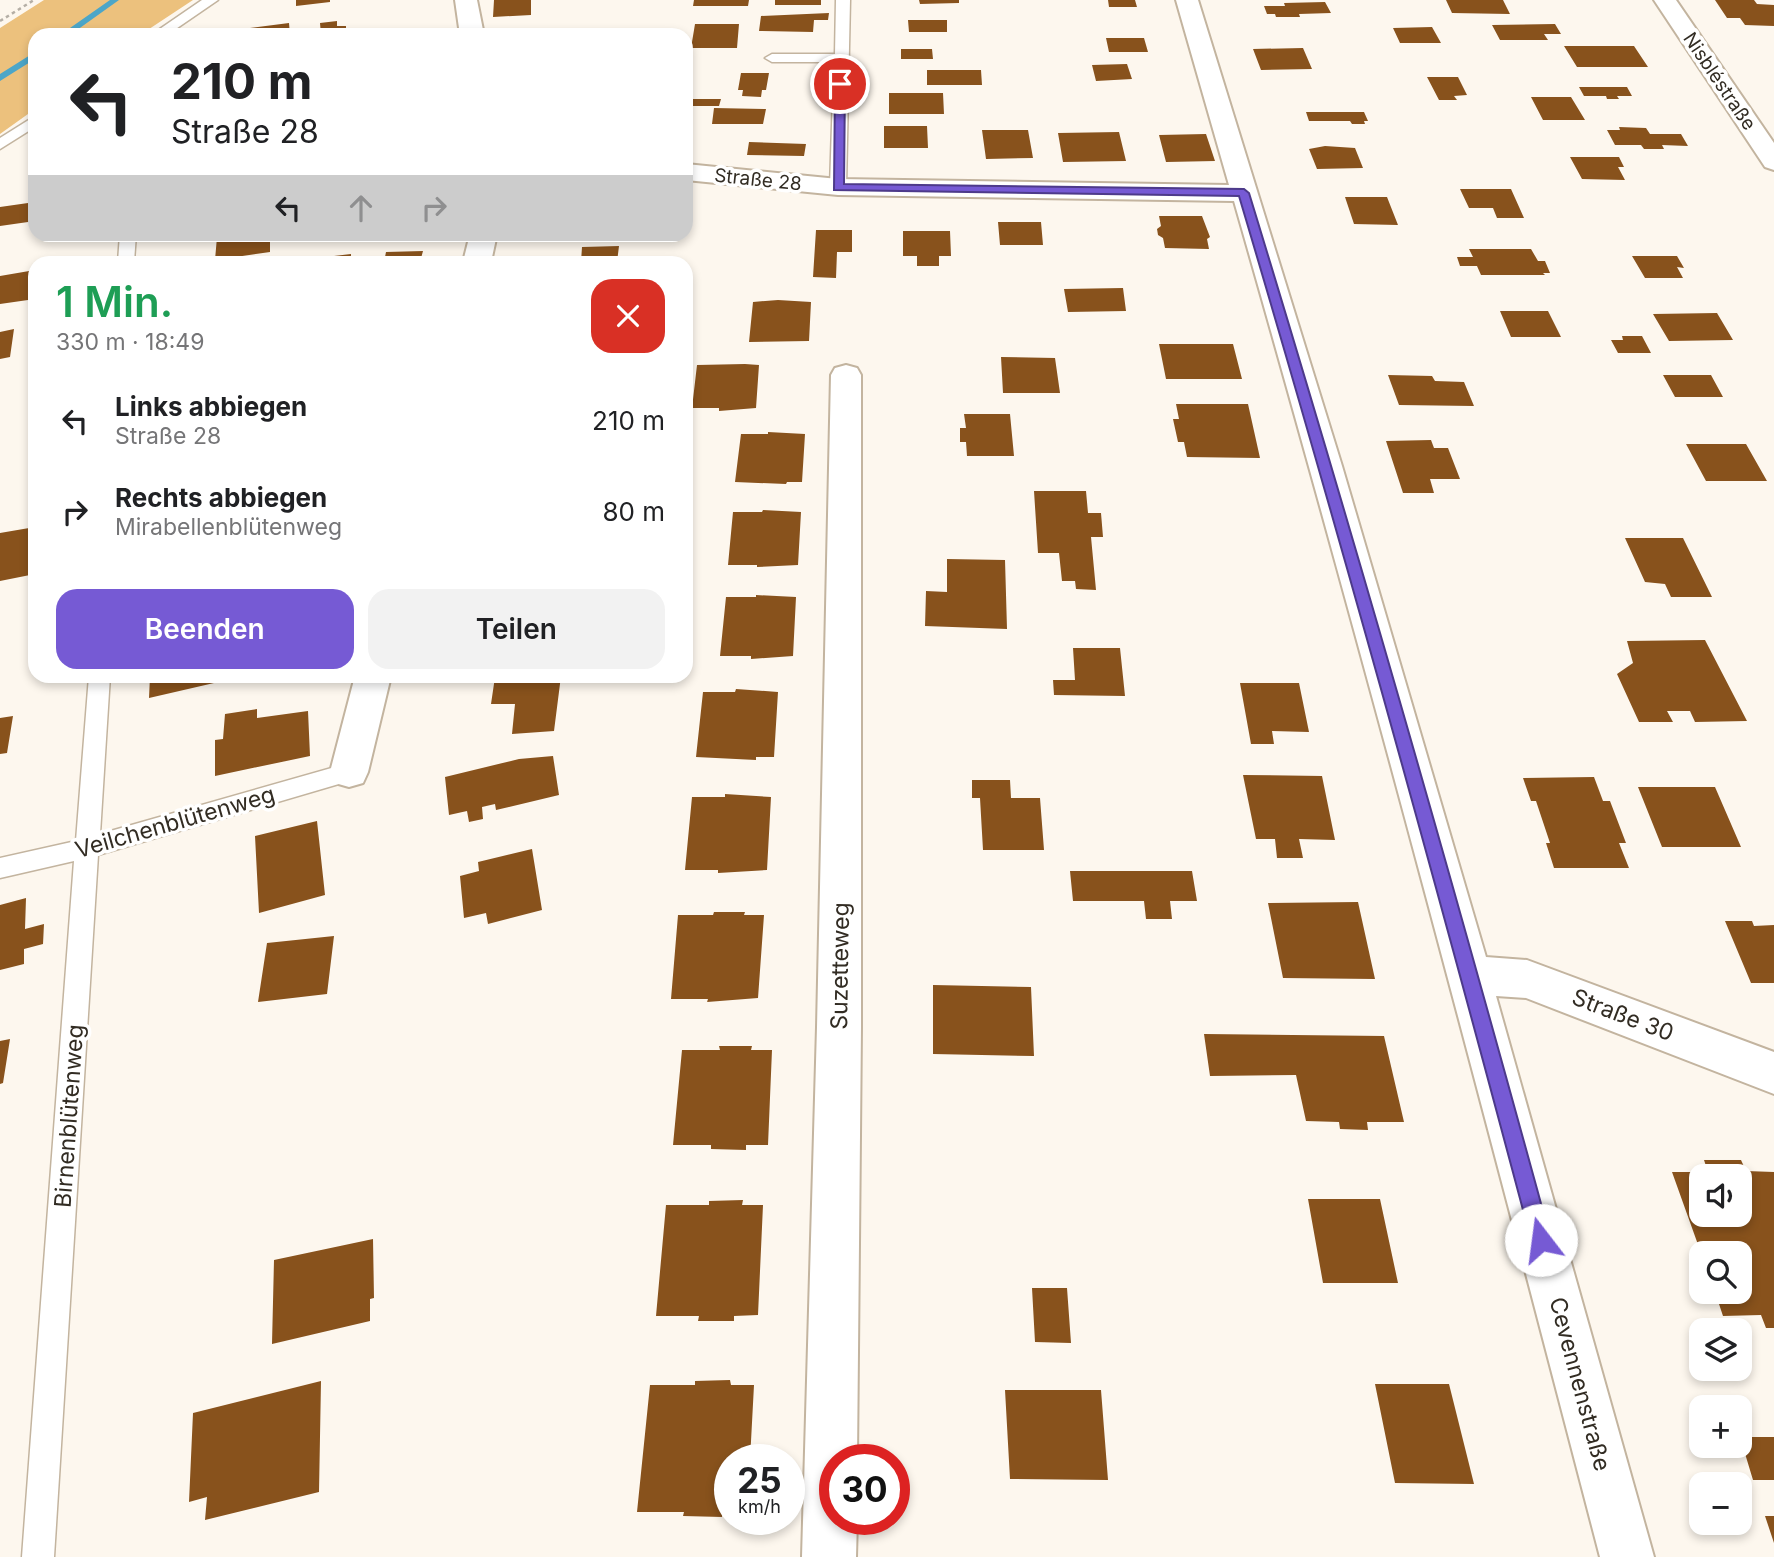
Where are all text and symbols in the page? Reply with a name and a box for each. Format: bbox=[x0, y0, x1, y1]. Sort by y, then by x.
street label: Nisbléstraße bbox=[1678, 28, 1761, 135]
text: 210 m bbox=[171, 52, 312, 111]
pin bbox=[810, 54, 870, 114]
icon: left bbox=[56, 56, 147, 147]
icon: arrive bbox=[821, 65, 859, 103]
text: Straße 28 bbox=[171, 112, 319, 151]
street label: Straße 28 bbox=[713, 163, 803, 196]
icon: left bbox=[269, 189, 307, 227]
icon: ahead bbox=[342, 189, 380, 227]
icon: right bbox=[415, 189, 453, 227]
text: 1 Min. bbox=[56, 276, 173, 327]
button: close bbox=[591, 279, 665, 353]
text: 330 m · 18:49 bbox=[56, 328, 204, 356]
text: Links abbiegen bbox=[115, 391, 307, 422]
icon: left bbox=[56, 402, 94, 440]
text: 210 m bbox=[592, 405, 665, 436]
text: Straße 28 bbox=[115, 422, 221, 450]
text: Rechts abbiegen bbox=[115, 482, 327, 513]
icon: right bbox=[56, 493, 94, 531]
text: 80 m bbox=[602, 496, 665, 527]
text: Mirabellenblütenweg bbox=[115, 513, 342, 541]
button: Beenden bbox=[56, 589, 354, 669]
button: Teilen bbox=[368, 589, 665, 669]
street label: Veilchenblütenweg bbox=[72, 780, 278, 864]
street label: Suzetteweg bbox=[825, 902, 855, 1030]
street label: Straße 30 bbox=[1568, 983, 1678, 1047]
street label: Birnenblütenweg bbox=[49, 1023, 89, 1209]
map controls bbox=[1689, 1164, 1752, 1535]
button: sound bbox=[1689, 1164, 1752, 1227]
position arrow bbox=[1504, 1203, 1578, 1277]
button: search bbox=[1689, 1241, 1752, 1304]
street label: Cevennenstraße bbox=[1543, 1294, 1617, 1474]
button: layers bbox=[1689, 1318, 1752, 1381]
button: + bbox=[1689, 1395, 1752, 1458]
speed limit sign: 30 bbox=[819, 1444, 910, 1535]
text: 25 bbox=[737, 1459, 782, 1501]
button: − bbox=[1689, 1472, 1752, 1535]
text: km/h bbox=[738, 1496, 781, 1517]

